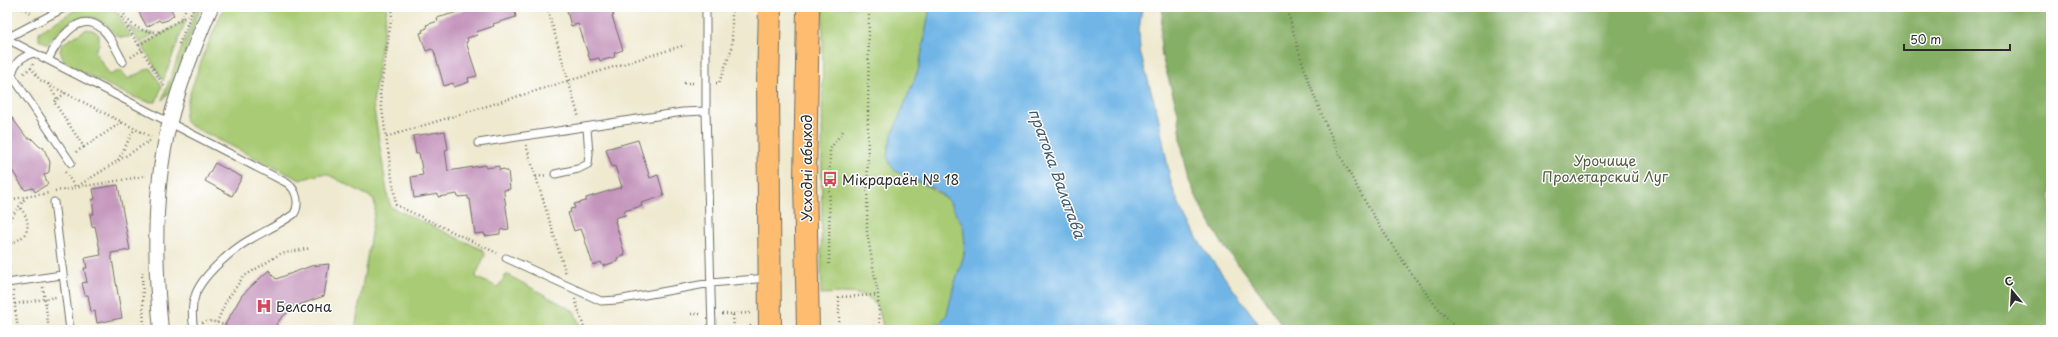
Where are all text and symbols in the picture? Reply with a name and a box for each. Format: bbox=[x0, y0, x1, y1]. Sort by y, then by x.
scale bar bbox=[1904, 26, 2010, 52]
text: 50 m bbox=[1910, 30, 1941, 48]
water label: пратока Валатава bbox=[1024, 105, 1092, 242]
street label: Усходні абыход bbox=[796, 114, 817, 222]
park label: Урочище Пролетарский Луг bbox=[1542, 150, 1669, 187]
place label: Мікрараён № 18 bbox=[842, 169, 959, 190]
bus stop icon: Мікрараён № 18 bbox=[821, 170, 839, 188]
north arrow bbox=[1992, 271, 2032, 311]
text: С bbox=[2002, 272, 2015, 290]
place label: Белсона bbox=[276, 296, 332, 317]
hospital icon: Белсона bbox=[255, 297, 273, 315]

